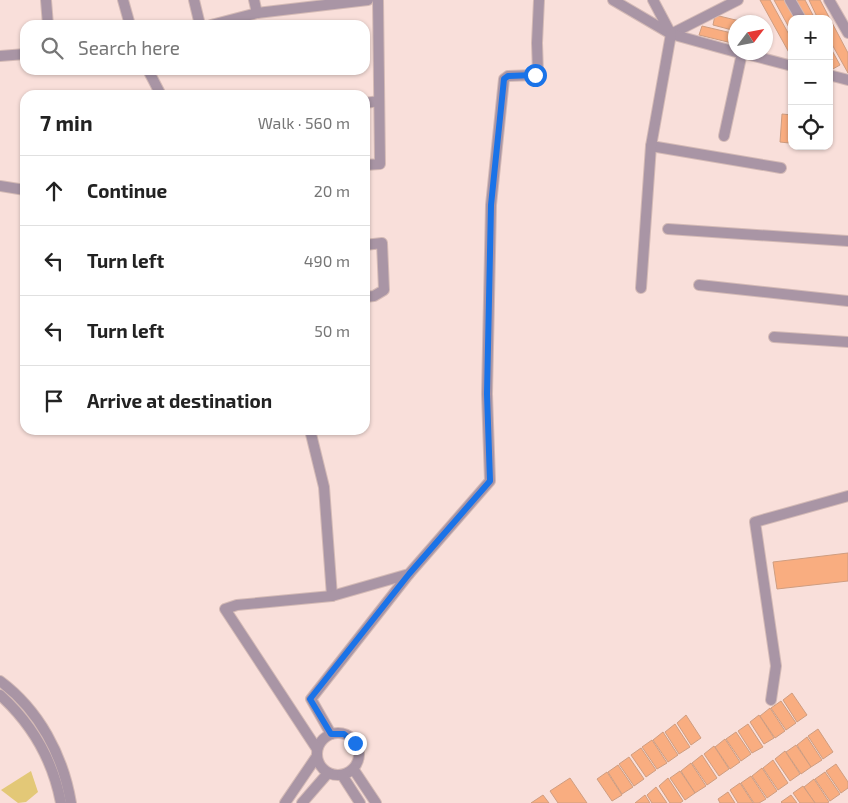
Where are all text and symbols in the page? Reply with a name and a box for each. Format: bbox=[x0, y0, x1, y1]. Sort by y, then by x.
north arrow bbox=[728, 15, 773, 60]
map controls bbox=[788, 15, 833, 150]
button: + bbox=[788, 15, 833, 60]
search box bbox=[20, 20, 370, 75]
icon: search bbox=[38, 34, 66, 62]
text: Search here bbox=[78, 36, 180, 59]
button: − bbox=[788, 60, 833, 105]
route start bbox=[524, 64, 547, 87]
button: locate bbox=[788, 105, 833, 150]
text: 7 min bbox=[40, 110, 93, 135]
text: Walk · 560 m bbox=[258, 113, 350, 132]
icon: ahead bbox=[40, 177, 68, 205]
text: Continue bbox=[87, 179, 167, 202]
text: 20 m bbox=[314, 181, 350, 200]
icon: left bbox=[40, 247, 68, 275]
text: Turn left bbox=[87, 249, 164, 272]
text: 490 m bbox=[304, 251, 350, 270]
icon: left bbox=[40, 317, 68, 345]
text: Turn left bbox=[87, 319, 164, 342]
text: 50 m bbox=[314, 321, 350, 340]
icon: arrive bbox=[40, 387, 68, 415]
text: Arrive at destination bbox=[87, 389, 272, 412]
route end bbox=[344, 732, 367, 755]

